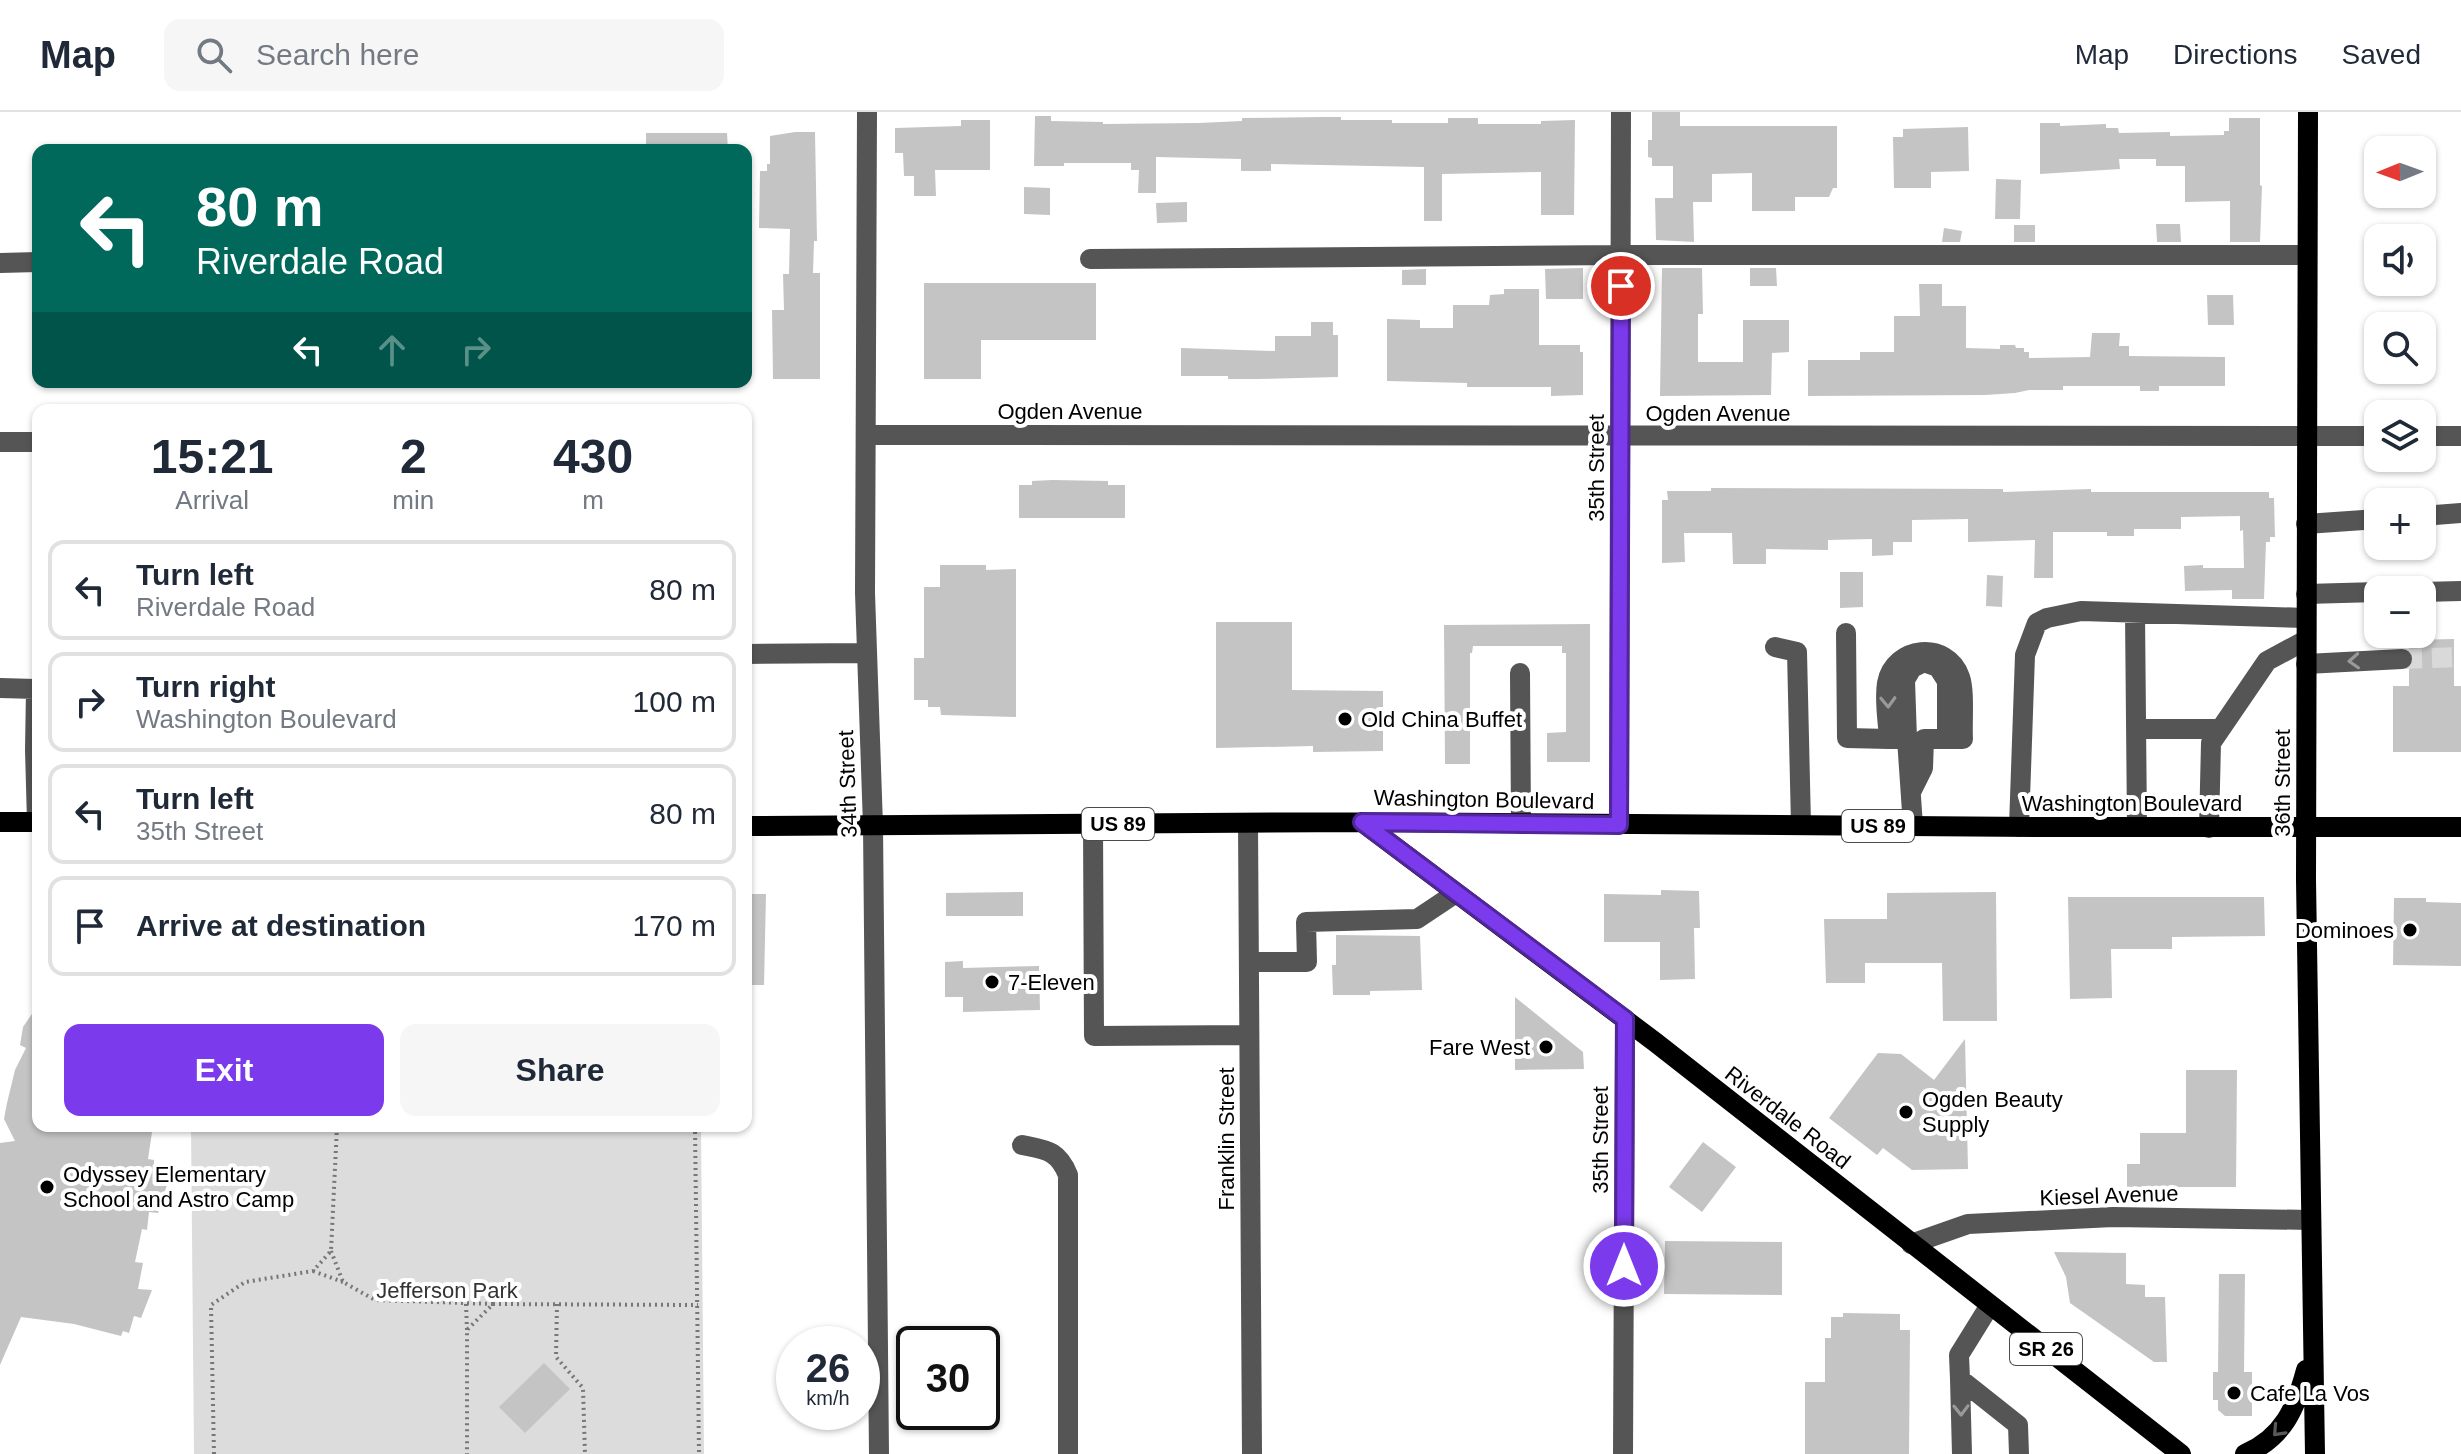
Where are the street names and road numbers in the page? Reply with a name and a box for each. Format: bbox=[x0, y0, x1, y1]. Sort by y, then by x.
street label: Ogden Avenue bbox=[997, 399, 1143, 424]
street label: Ogden Avenue bbox=[1645, 401, 1791, 426]
street label: 35th Street bbox=[1584, 414, 1609, 522]
street label: 36th Street bbox=[2270, 729, 2295, 837]
street label: 34th Street bbox=[833, 730, 862, 838]
street label: Washington Boulevard bbox=[1374, 785, 1594, 814]
street label: Washington Boulevard bbox=[2022, 791, 2242, 816]
road number: US 89 bbox=[1082, 808, 1154, 840]
road number: US 89 bbox=[1842, 810, 1914, 842]
street label: Riverdale Road bbox=[1720, 1061, 1855, 1174]
street label: Franklin Street bbox=[1214, 1067, 1239, 1211]
street label: 35th Street bbox=[1588, 1086, 1613, 1194]
street label: Kiesel Avenue bbox=[2039, 1181, 2179, 1210]
road number: SR 26 bbox=[2010, 1333, 2082, 1365]

